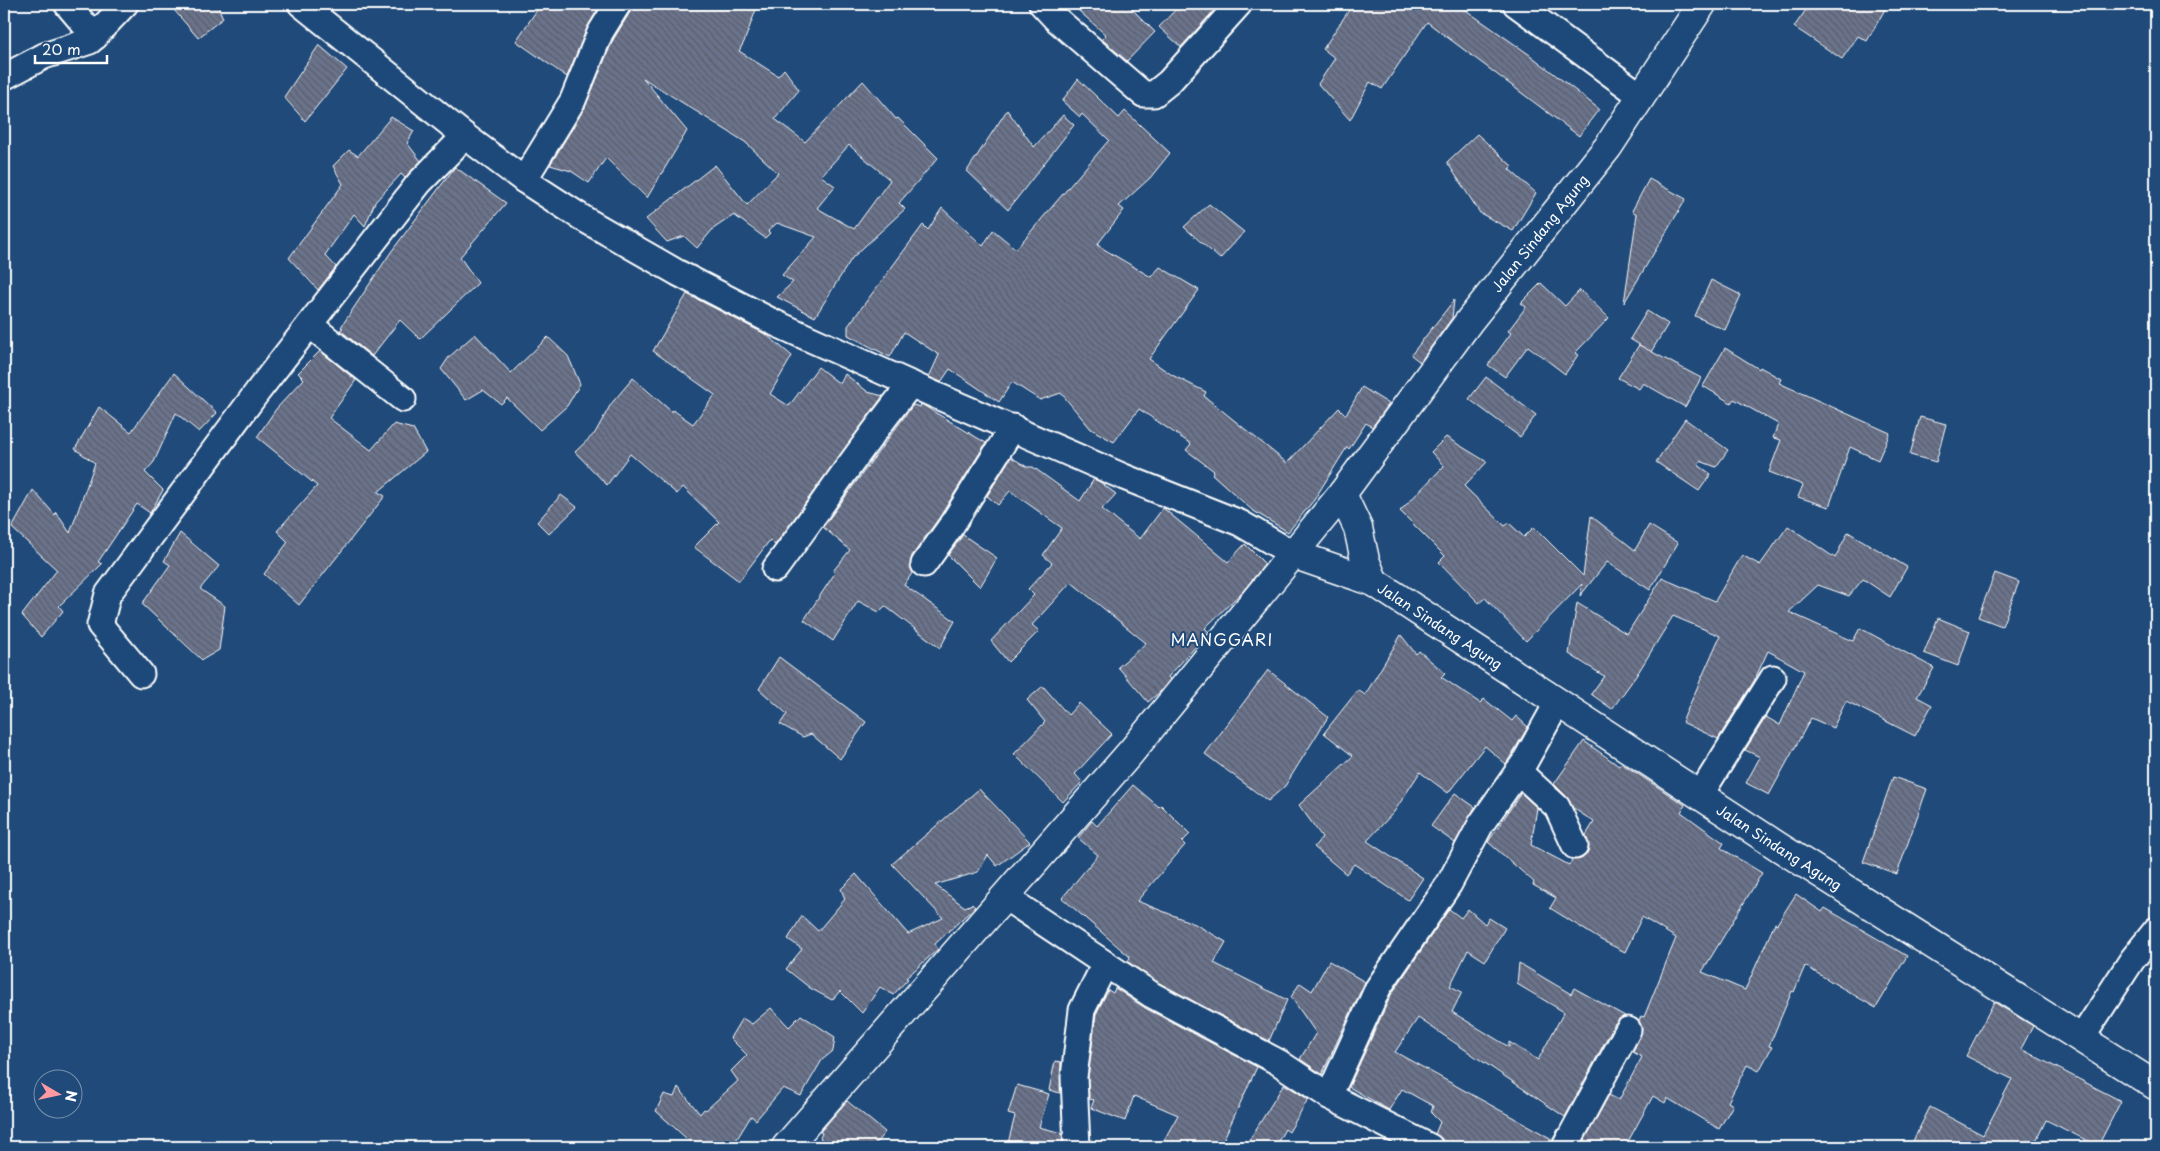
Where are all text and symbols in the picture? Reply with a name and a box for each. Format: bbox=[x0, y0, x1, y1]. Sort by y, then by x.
scale bar bbox=[35, 32, 108, 64]
text: 20 m bbox=[42, 37, 81, 60]
street label: Jalan Sindang Agung bbox=[1486, 170, 1593, 296]
street label: Jalan Sindang Agung bbox=[1374, 577, 1507, 674]
district label: MANGGARI bbox=[1171, 627, 1273, 651]
street label: Jalan Sindang Agung bbox=[1713, 799, 1846, 895]
north arrow bbox=[32, 1068, 82, 1118]
text: N bbox=[60, 1089, 83, 1103]

